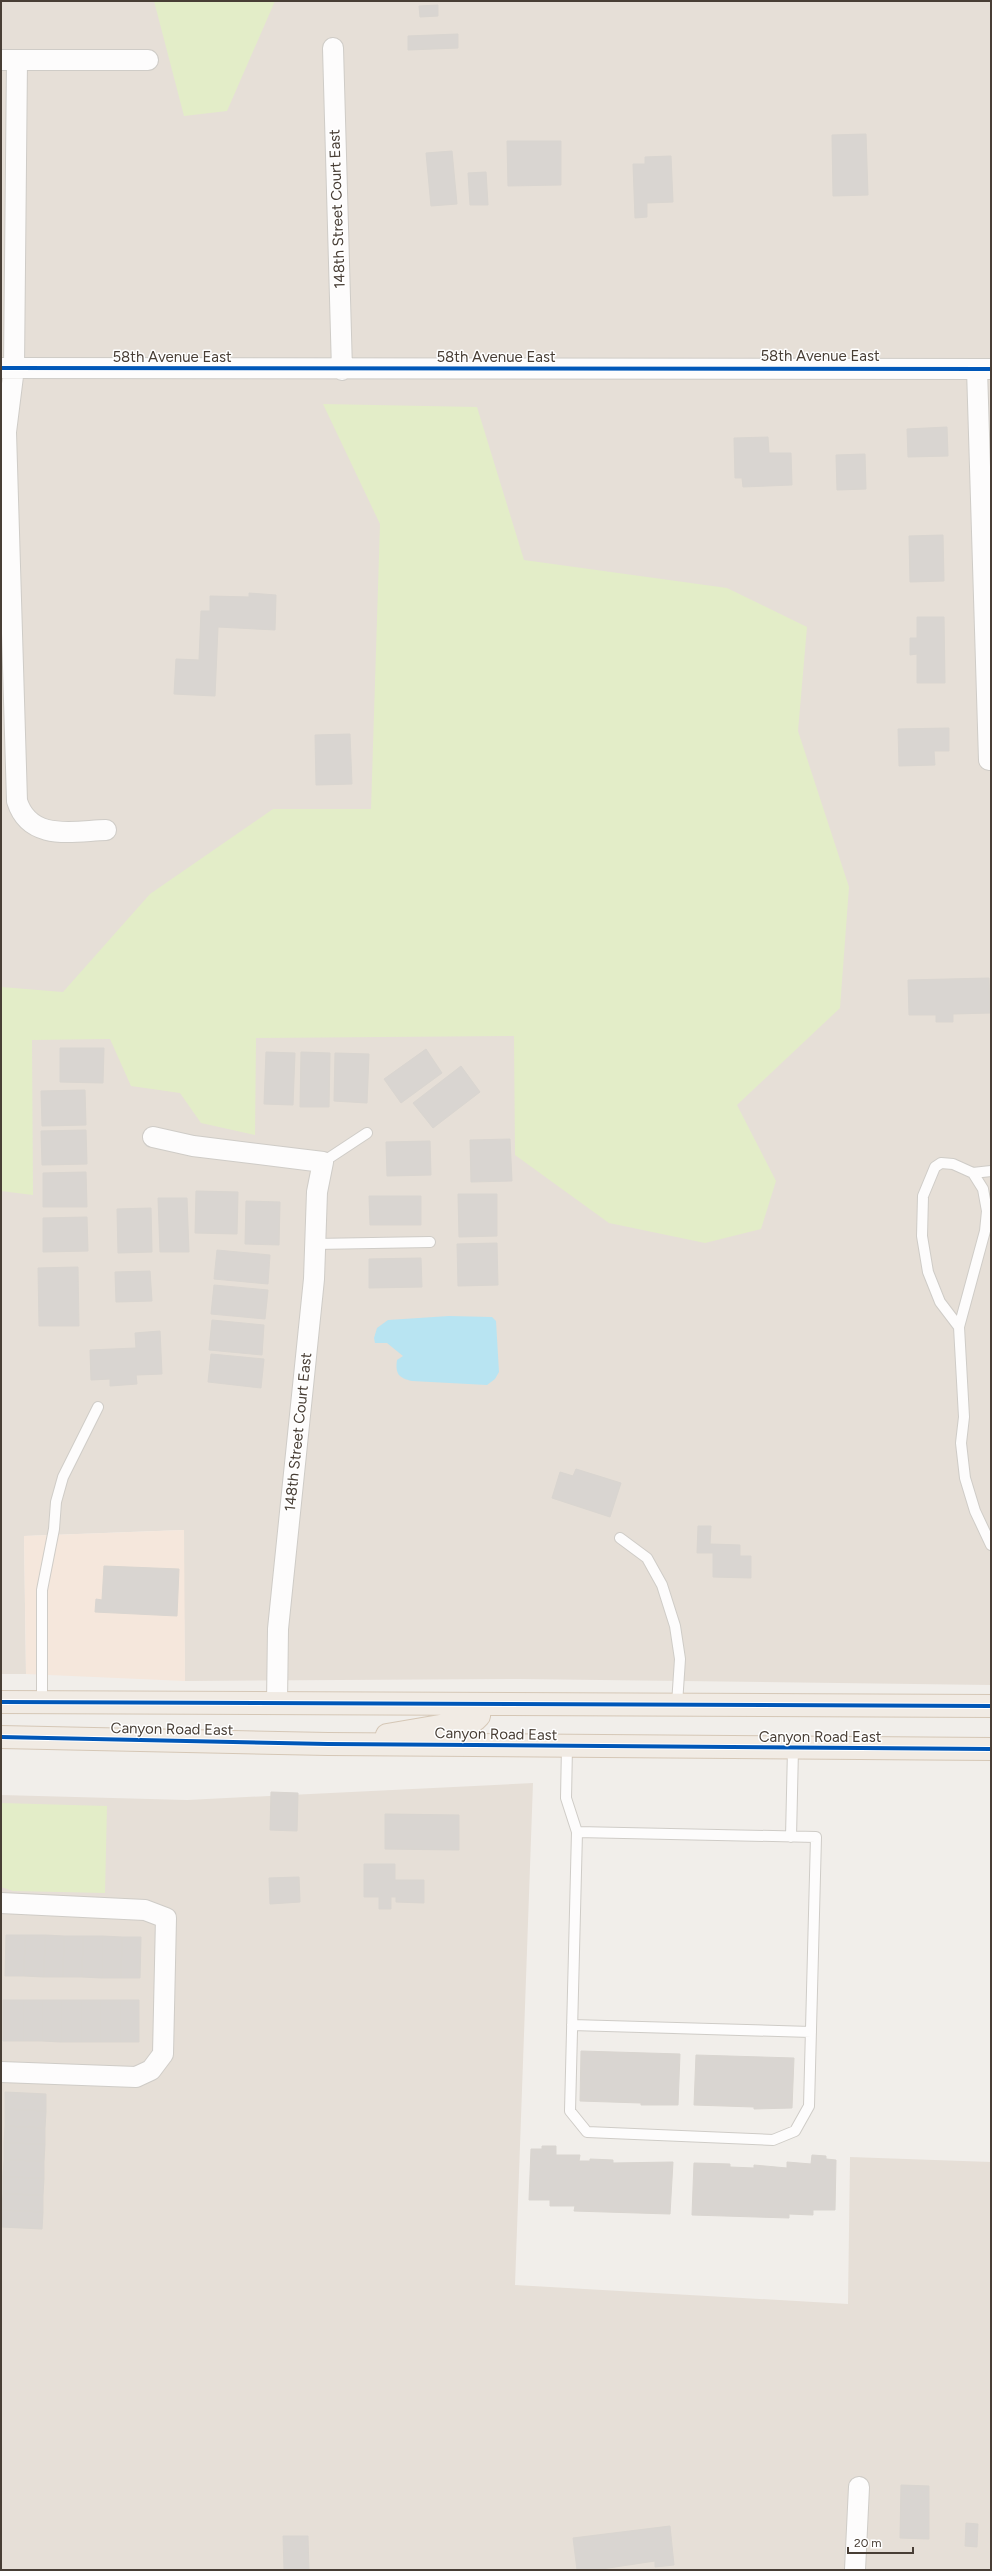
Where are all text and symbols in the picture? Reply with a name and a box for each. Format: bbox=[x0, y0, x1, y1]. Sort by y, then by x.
street label: 148th Street Court East bbox=[325, 129, 349, 289]
street label: 58th Avenue East bbox=[760, 347, 880, 365]
street label: 58th Avenue East bbox=[112, 348, 232, 366]
street label: 58th Avenue East bbox=[436, 348, 556, 366]
street label: 148th Street Court East bbox=[281, 1351, 315, 1512]
street label: Canyon Road East bbox=[111, 1719, 234, 1739]
street label: Canyon Road East bbox=[435, 1724, 558, 1744]
street label: Canyon Road East bbox=[759, 1728, 882, 1746]
scale bar bbox=[848, 2529, 913, 2555]
text: 20 m bbox=[854, 2536, 882, 2550]

